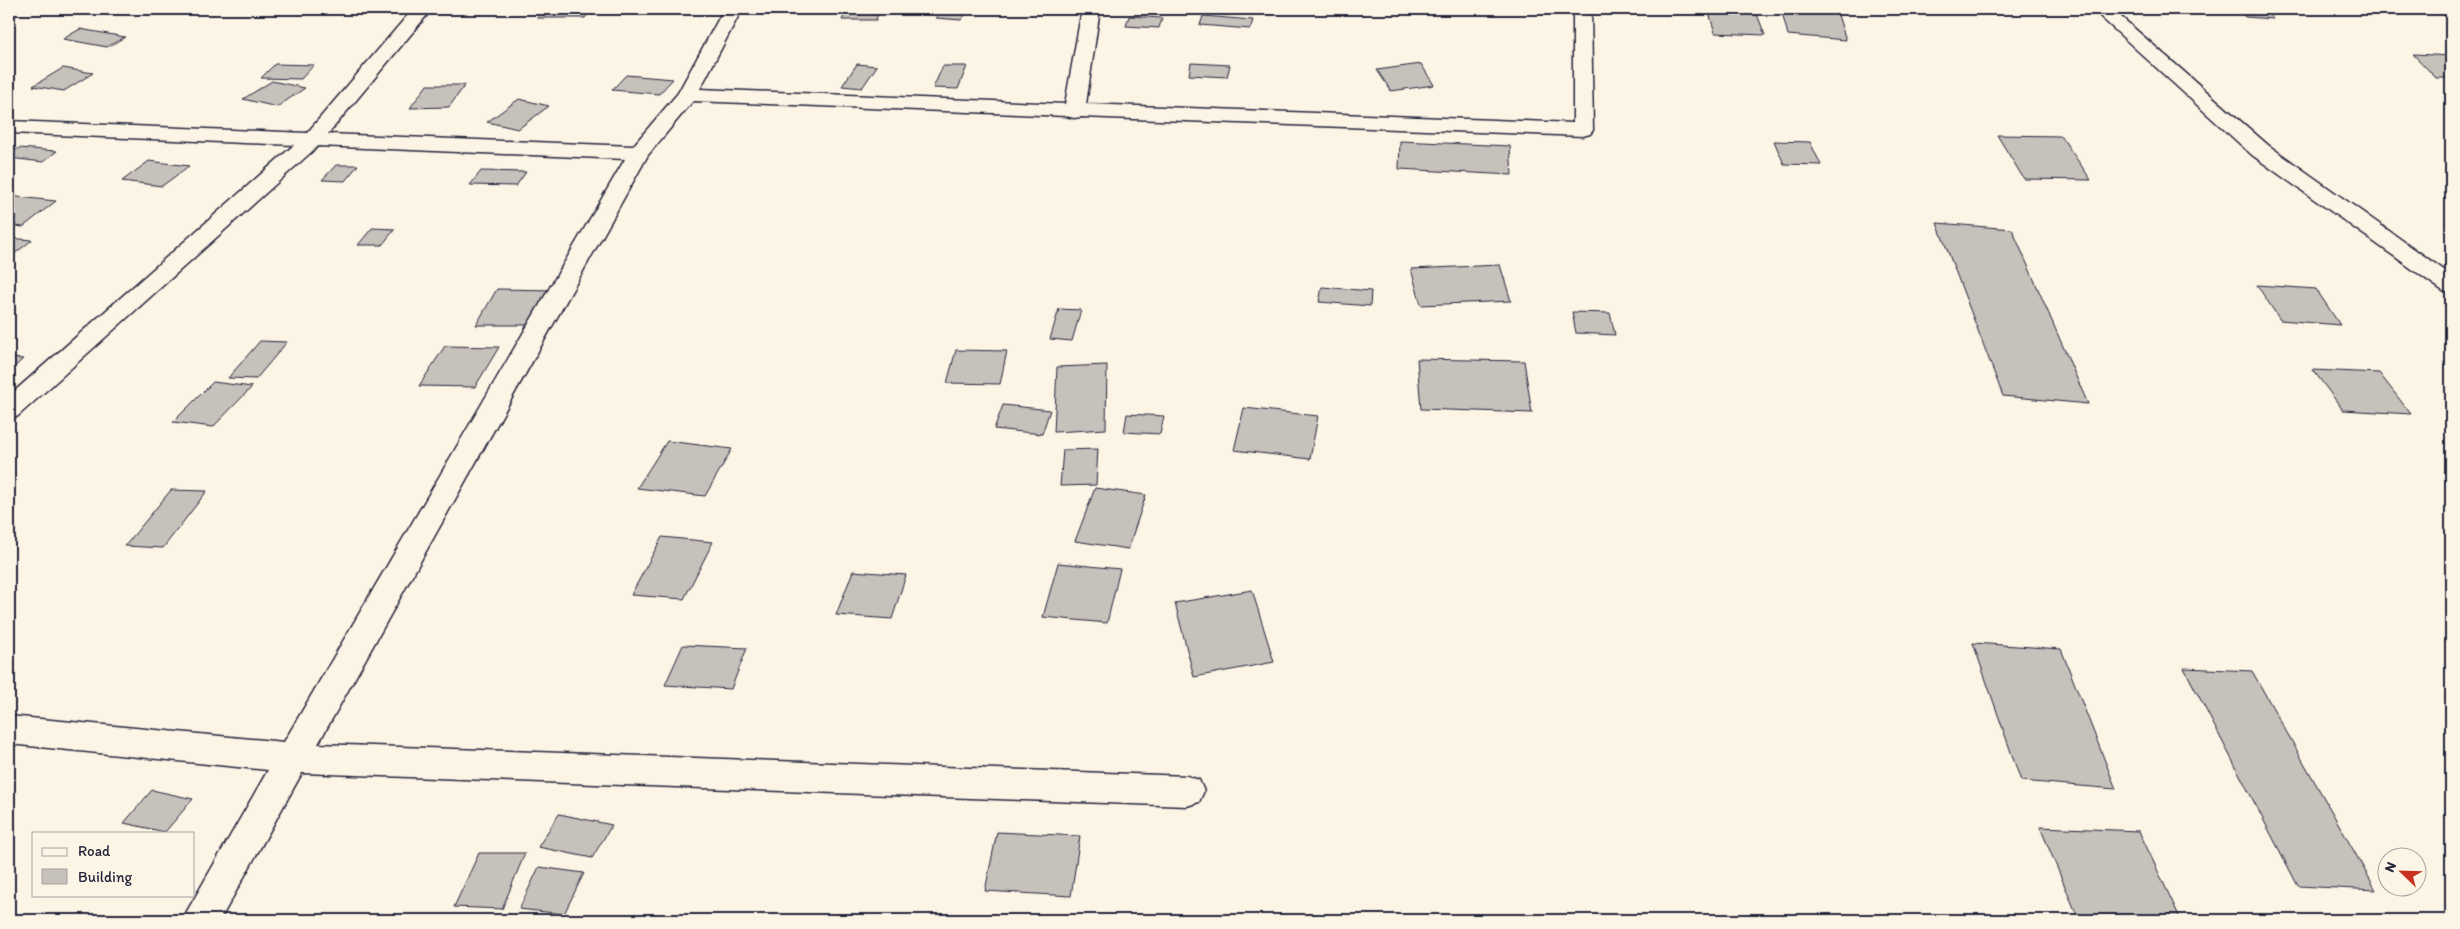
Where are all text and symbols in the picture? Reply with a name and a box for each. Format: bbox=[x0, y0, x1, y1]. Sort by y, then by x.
legend bbox=[32, 832, 195, 896]
text: Road bbox=[78, 842, 111, 860]
north arrow bbox=[2378, 846, 2428, 896]
text: N bbox=[2381, 859, 2400, 875]
text: Building bbox=[78, 868, 132, 886]

